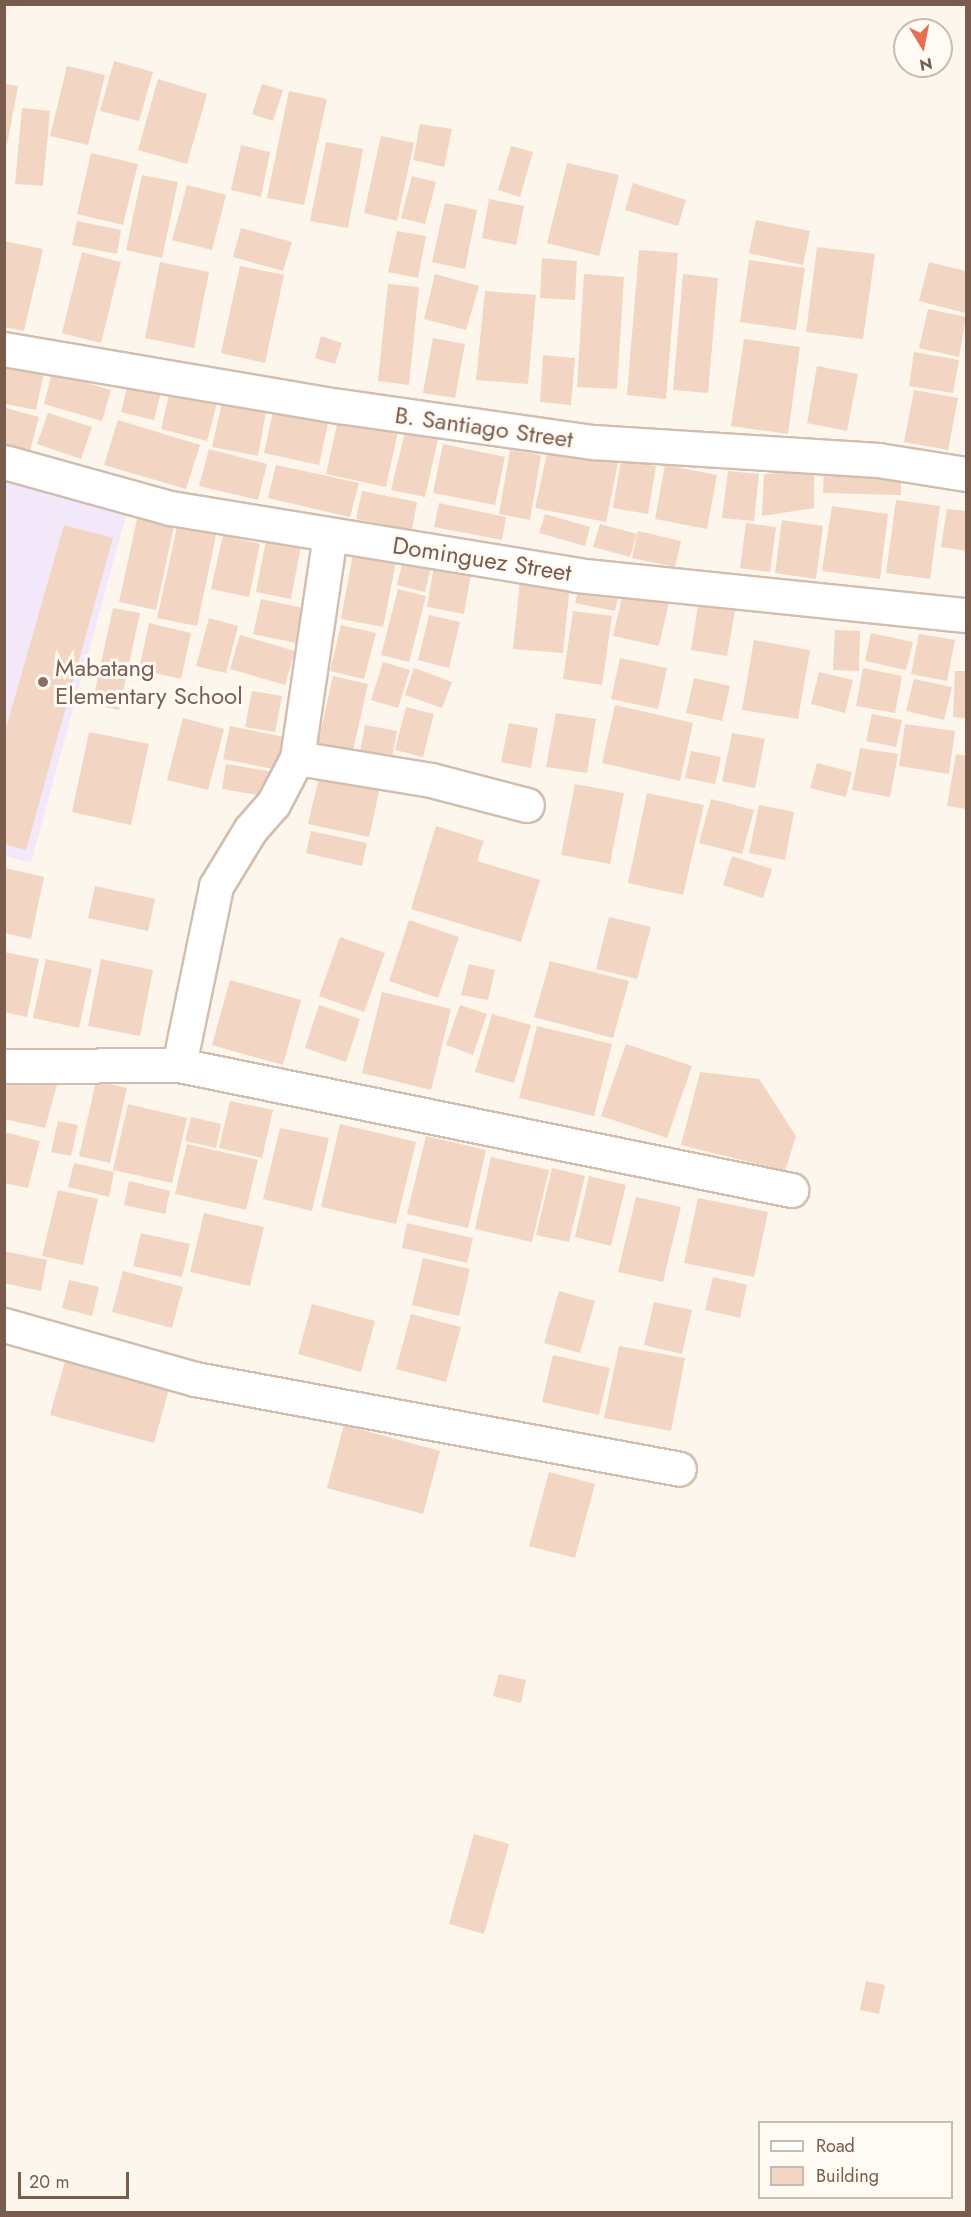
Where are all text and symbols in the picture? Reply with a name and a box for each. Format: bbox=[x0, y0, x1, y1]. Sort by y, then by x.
north arrow bbox=[893, 18, 953, 78]
text: N bbox=[918, 52, 934, 77]
street label: B. Santiago Street bbox=[393, 400, 575, 454]
street label: Dominguez Street bbox=[390, 531, 574, 587]
place label: Mabatang Elementary School bbox=[55, 654, 243, 710]
marker: Mabatang Elementary School bbox=[36, 675, 50, 689]
legend bbox=[758, 2121, 953, 2199]
text: Road bbox=[816, 2133, 855, 2159]
scale bar bbox=[21, 2160, 132, 2198]
text: Building bbox=[816, 2163, 879, 2189]
text: 20 m bbox=[29, 2169, 69, 2195]

